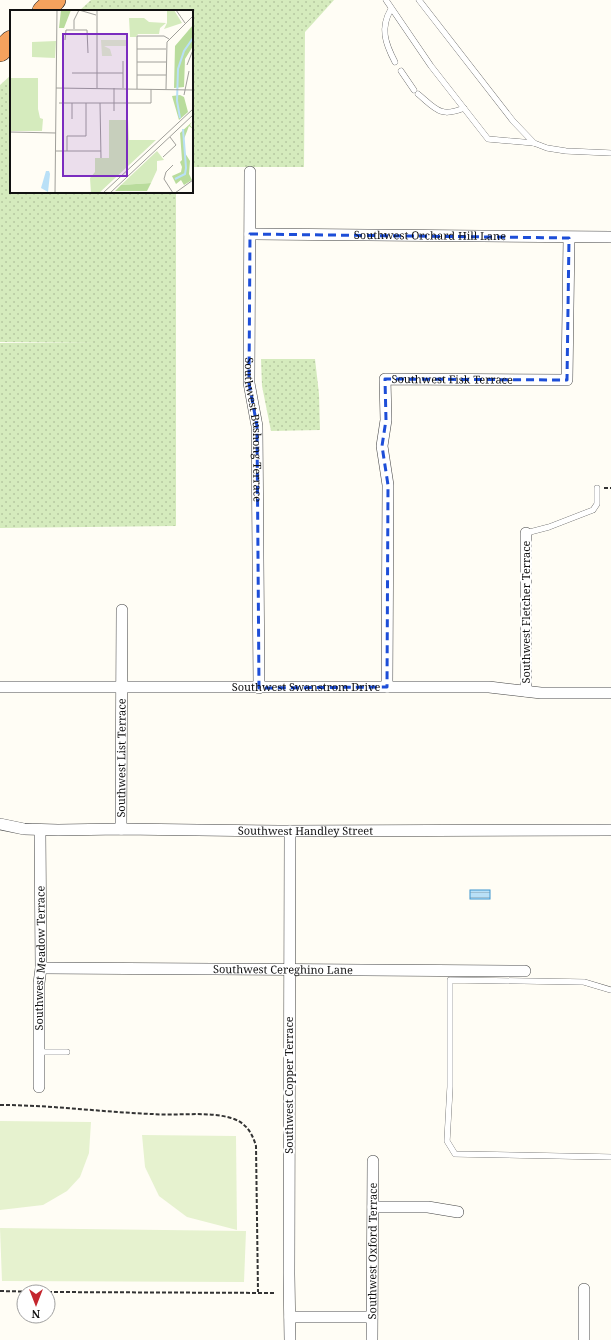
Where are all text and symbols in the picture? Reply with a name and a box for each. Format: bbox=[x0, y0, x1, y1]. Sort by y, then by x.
inset map bbox=[10, 10, 193, 193]
street label: Southwest Orchard Hill Lane bbox=[354, 227, 506, 243]
street label: Southwest Bushong Terrace bbox=[242, 357, 266, 502]
street label: Southwest Fisk Terrace bbox=[391, 371, 513, 387]
street label: Southwest Fletcher Terrace bbox=[518, 540, 533, 683]
street label: Southwest Swanstrom Drive bbox=[232, 679, 380, 694]
street label: Southwest List Terrace bbox=[113, 698, 129, 818]
street label: Southwest Handley Street bbox=[238, 822, 373, 838]
street label: Southwest Meadow Terrace bbox=[31, 885, 49, 1030]
street label: Southwest Cereghino Lane bbox=[213, 961, 353, 977]
street label: Southwest Copper Terrace bbox=[281, 1016, 296, 1154]
street label: Southwest Oxford Terrace bbox=[364, 1182, 380, 1319]
north arrow bbox=[16, 1284, 56, 1324]
text: N bbox=[31, 1307, 40, 1322]

